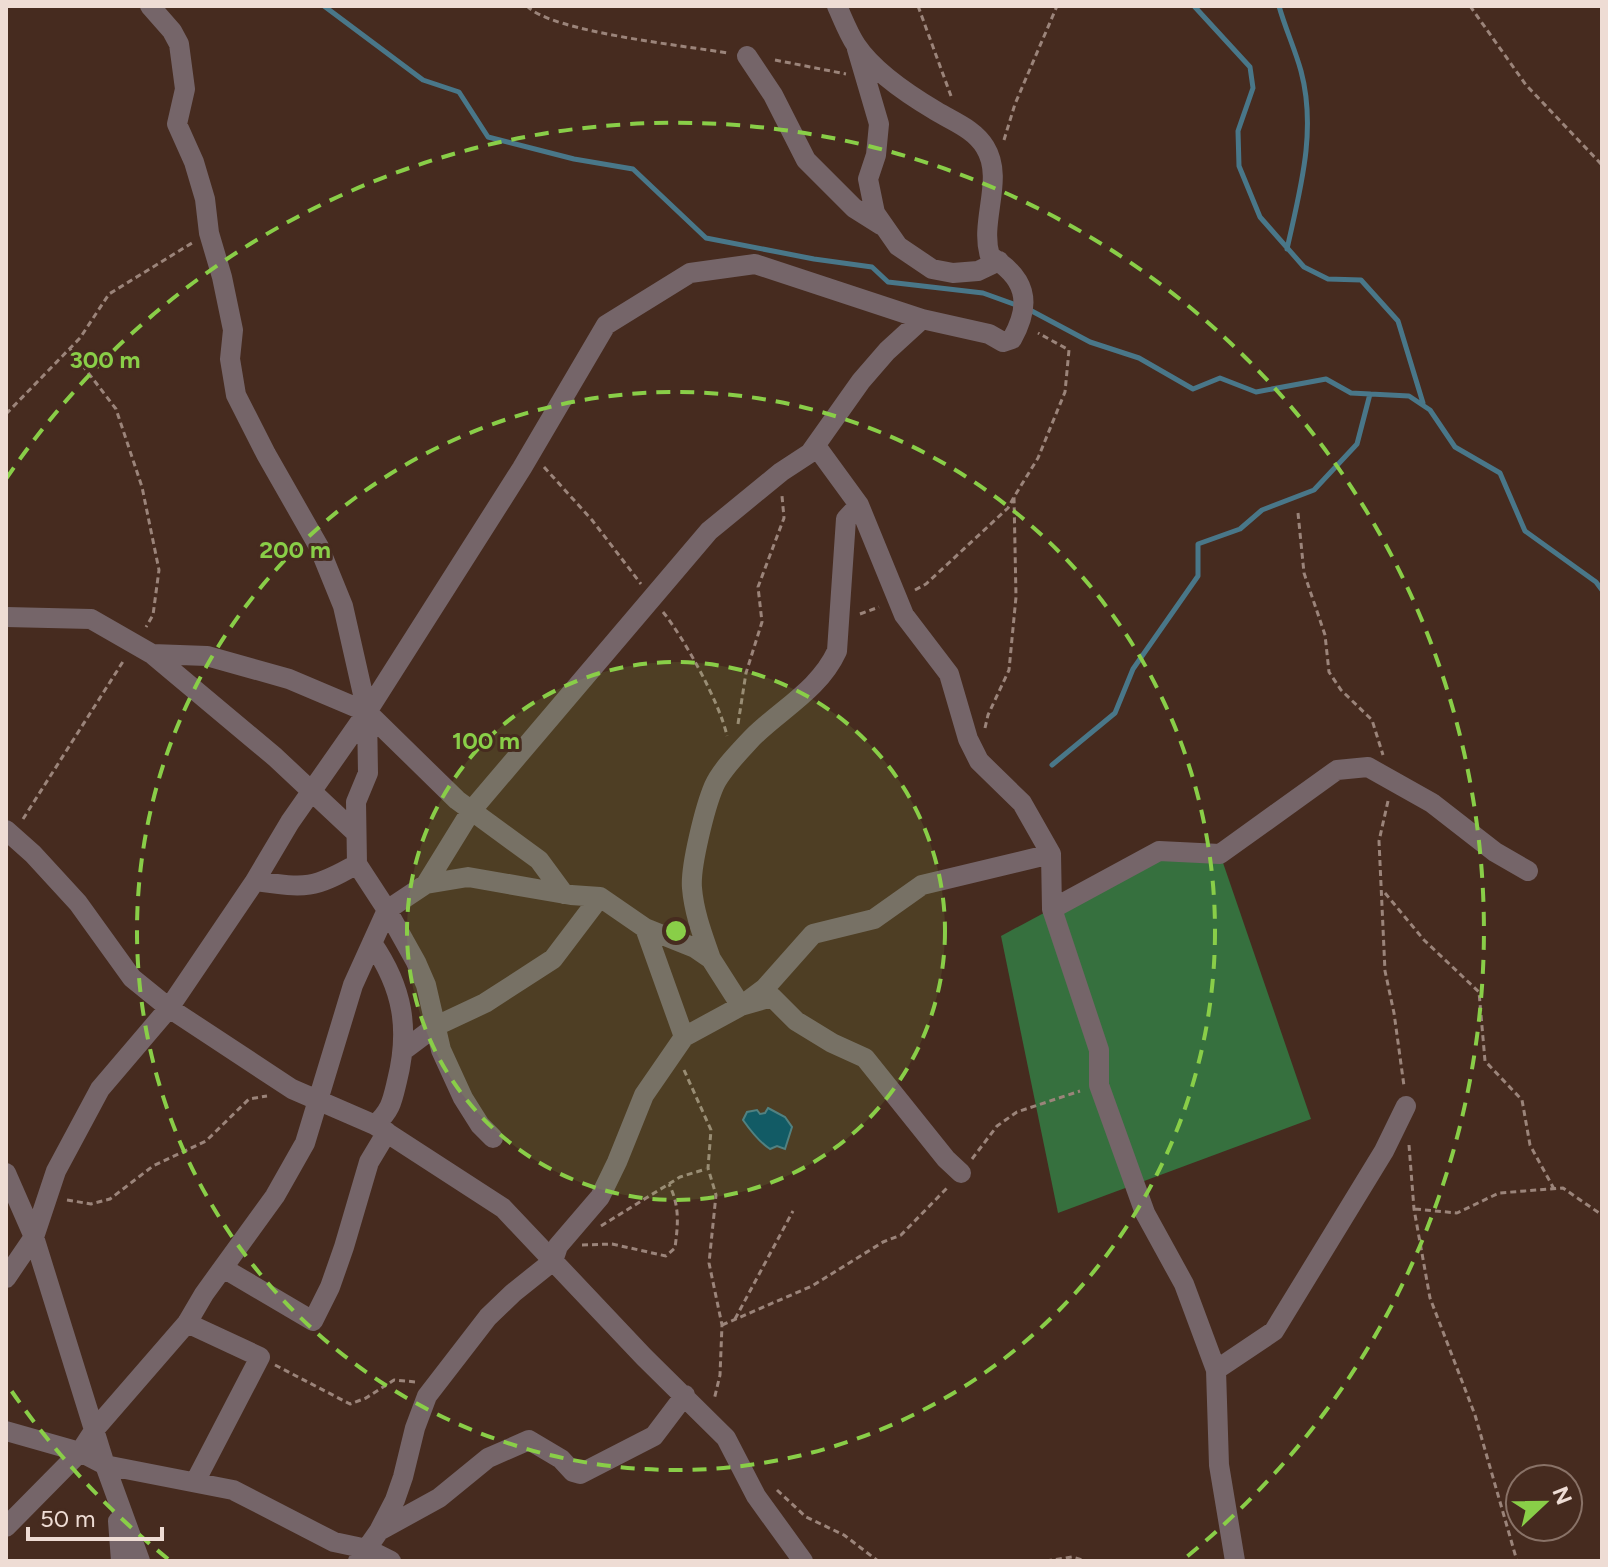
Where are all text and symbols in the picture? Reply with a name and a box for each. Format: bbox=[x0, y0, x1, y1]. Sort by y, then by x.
text: 300 m bbox=[69, 345, 141, 374]
text: 200 m bbox=[259, 535, 331, 564]
text: 100 m bbox=[452, 726, 520, 755]
centre of rings bbox=[662, 917, 690, 945]
north arrow bbox=[1504, 1463, 1584, 1543]
text: N bbox=[1546, 1483, 1578, 1509]
scale bar bbox=[28, 1491, 162, 1541]
text: 50 m bbox=[40, 1504, 96, 1533]

